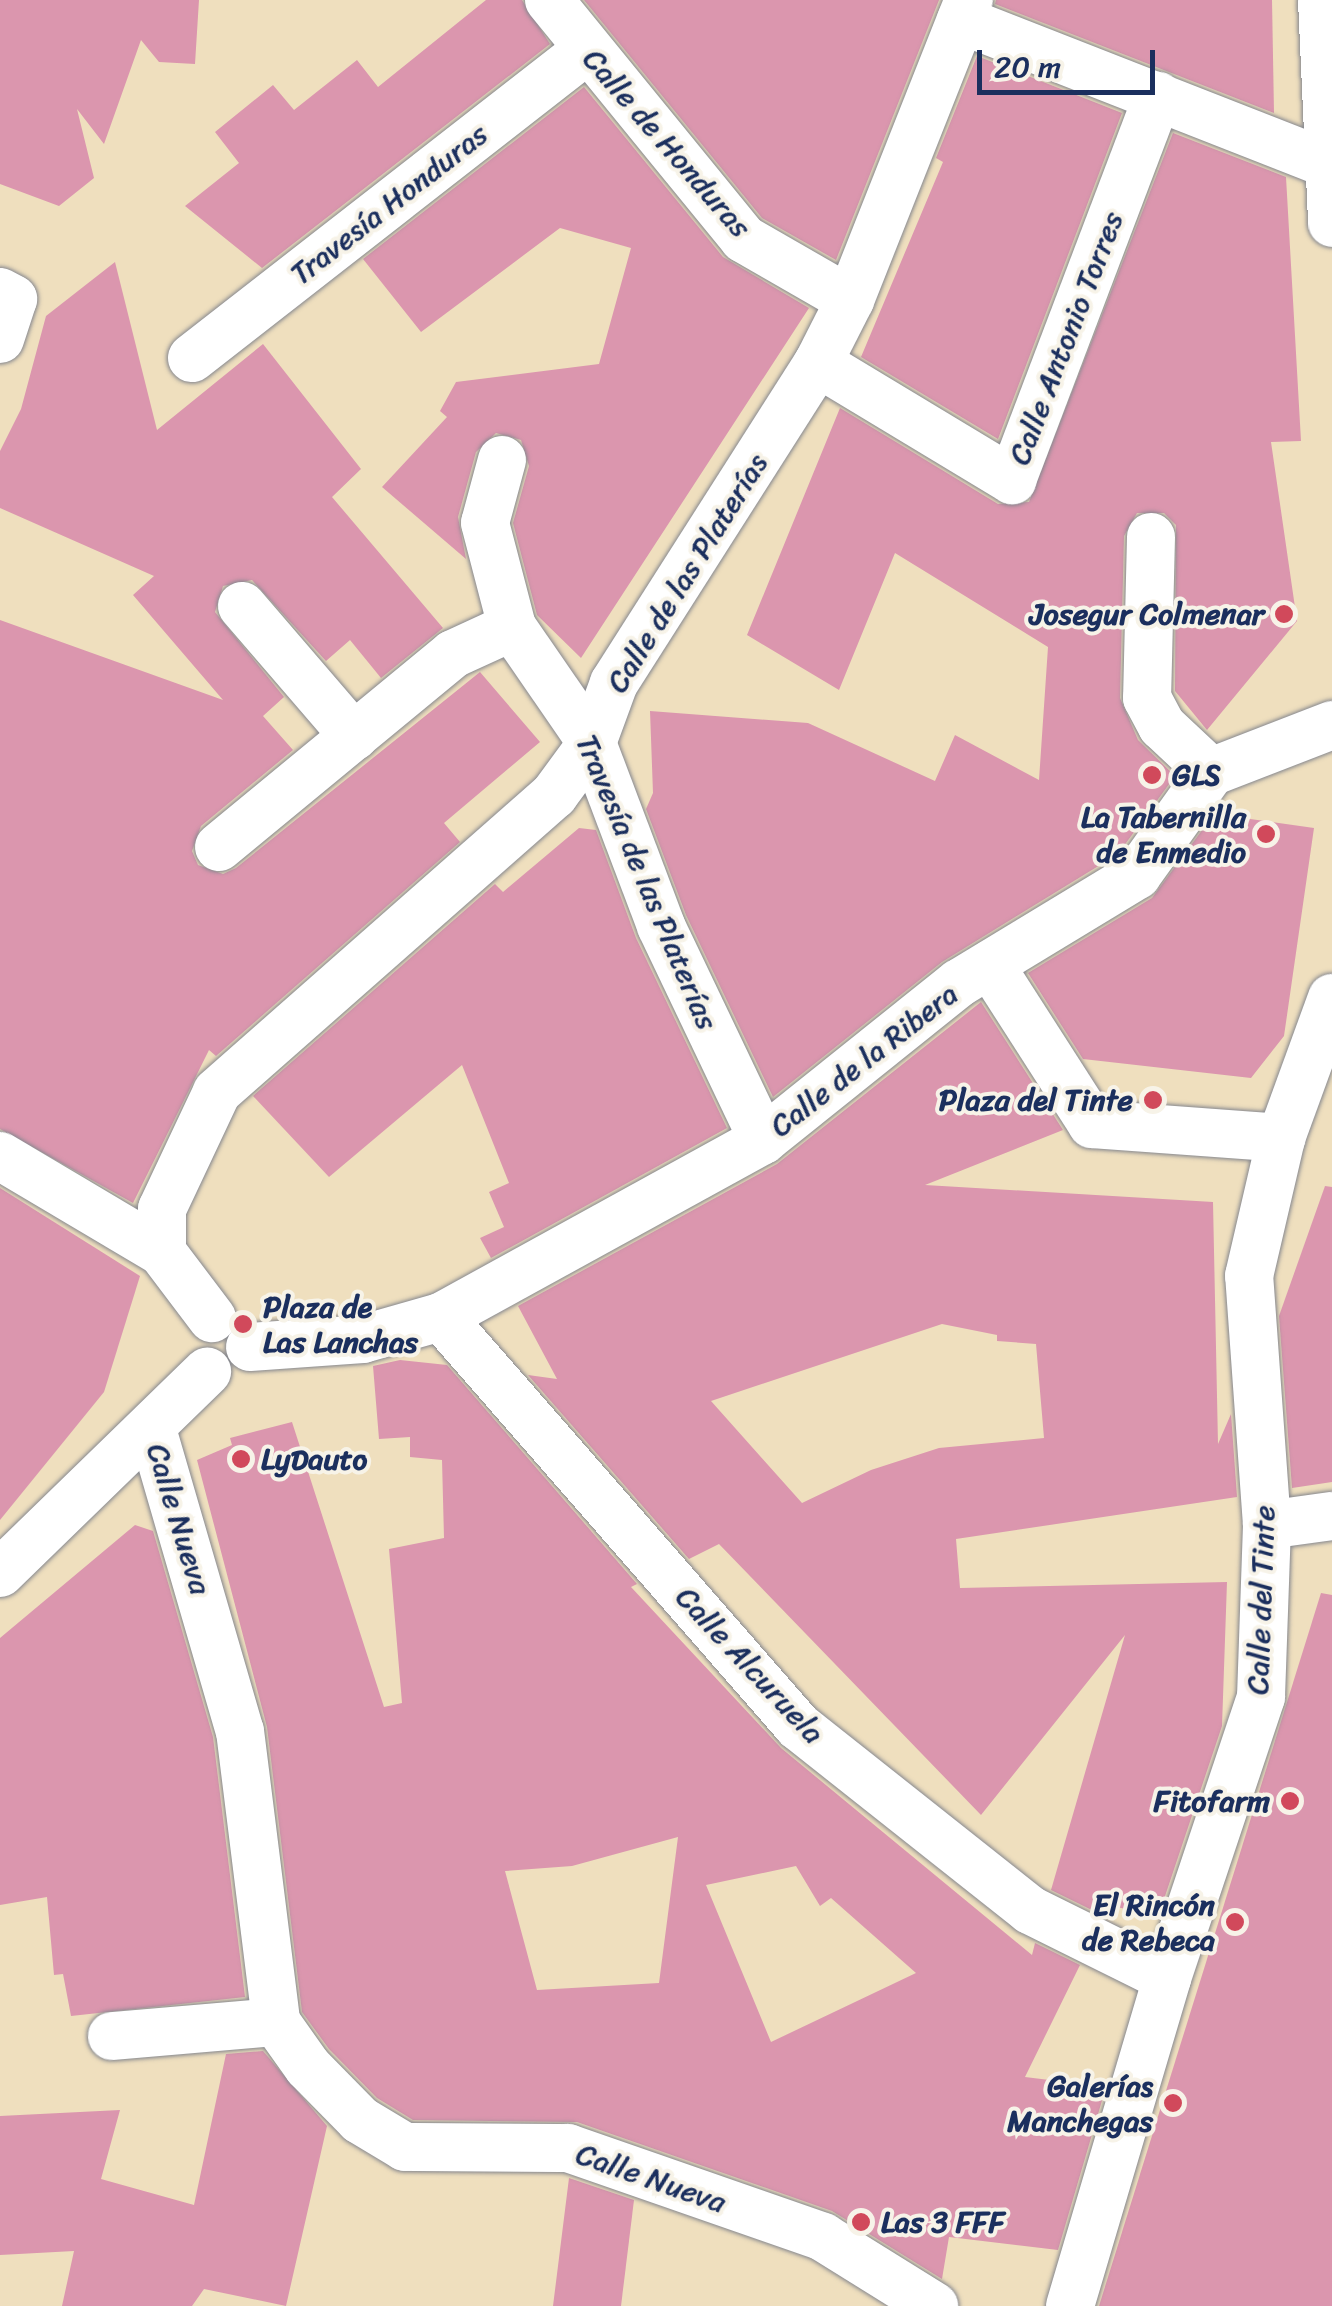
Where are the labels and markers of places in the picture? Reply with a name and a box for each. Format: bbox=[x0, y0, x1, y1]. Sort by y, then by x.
place label: Josegur Colmenar bbox=[1030, 596, 1264, 632]
marker: Josegur Colmenar bbox=[1273, 603, 1295, 625]
place label: GLS bbox=[1172, 757, 1221, 793]
marker: GLS bbox=[1141, 764, 1163, 786]
place label: La Tabernilla de Enmedio bbox=[1079, 799, 1246, 870]
marker: La Tabernilla de Enmedio bbox=[1255, 823, 1277, 845]
place label: Plaza del Tinte bbox=[937, 1082, 1133, 1118]
marker: Plaza del Tinte bbox=[1142, 1089, 1164, 1111]
place label: Plaza de Las Lanchas bbox=[263, 1289, 418, 1360]
marker: Plaza de Las Lanchas bbox=[232, 1313, 254, 1335]
place label: LyDauto bbox=[261, 1441, 367, 1477]
marker: LyDauto bbox=[230, 1448, 252, 1470]
place label: Fitofarm bbox=[1154, 1783, 1270, 1819]
marker: Fitofarm bbox=[1279, 1790, 1301, 1812]
place label: El Rincón de Rebeca bbox=[1080, 1887, 1215, 1958]
marker: El Rincón de Rebeca bbox=[1224, 1911, 1246, 1933]
place label: Galerías Manchegas bbox=[1007, 2068, 1153, 2138]
marker: Galerías Manchegas bbox=[1162, 2092, 1184, 2114]
place label: Las 3 FFF bbox=[881, 2204, 1005, 2240]
marker: Las 3 FFF bbox=[850, 2211, 872, 2233]

